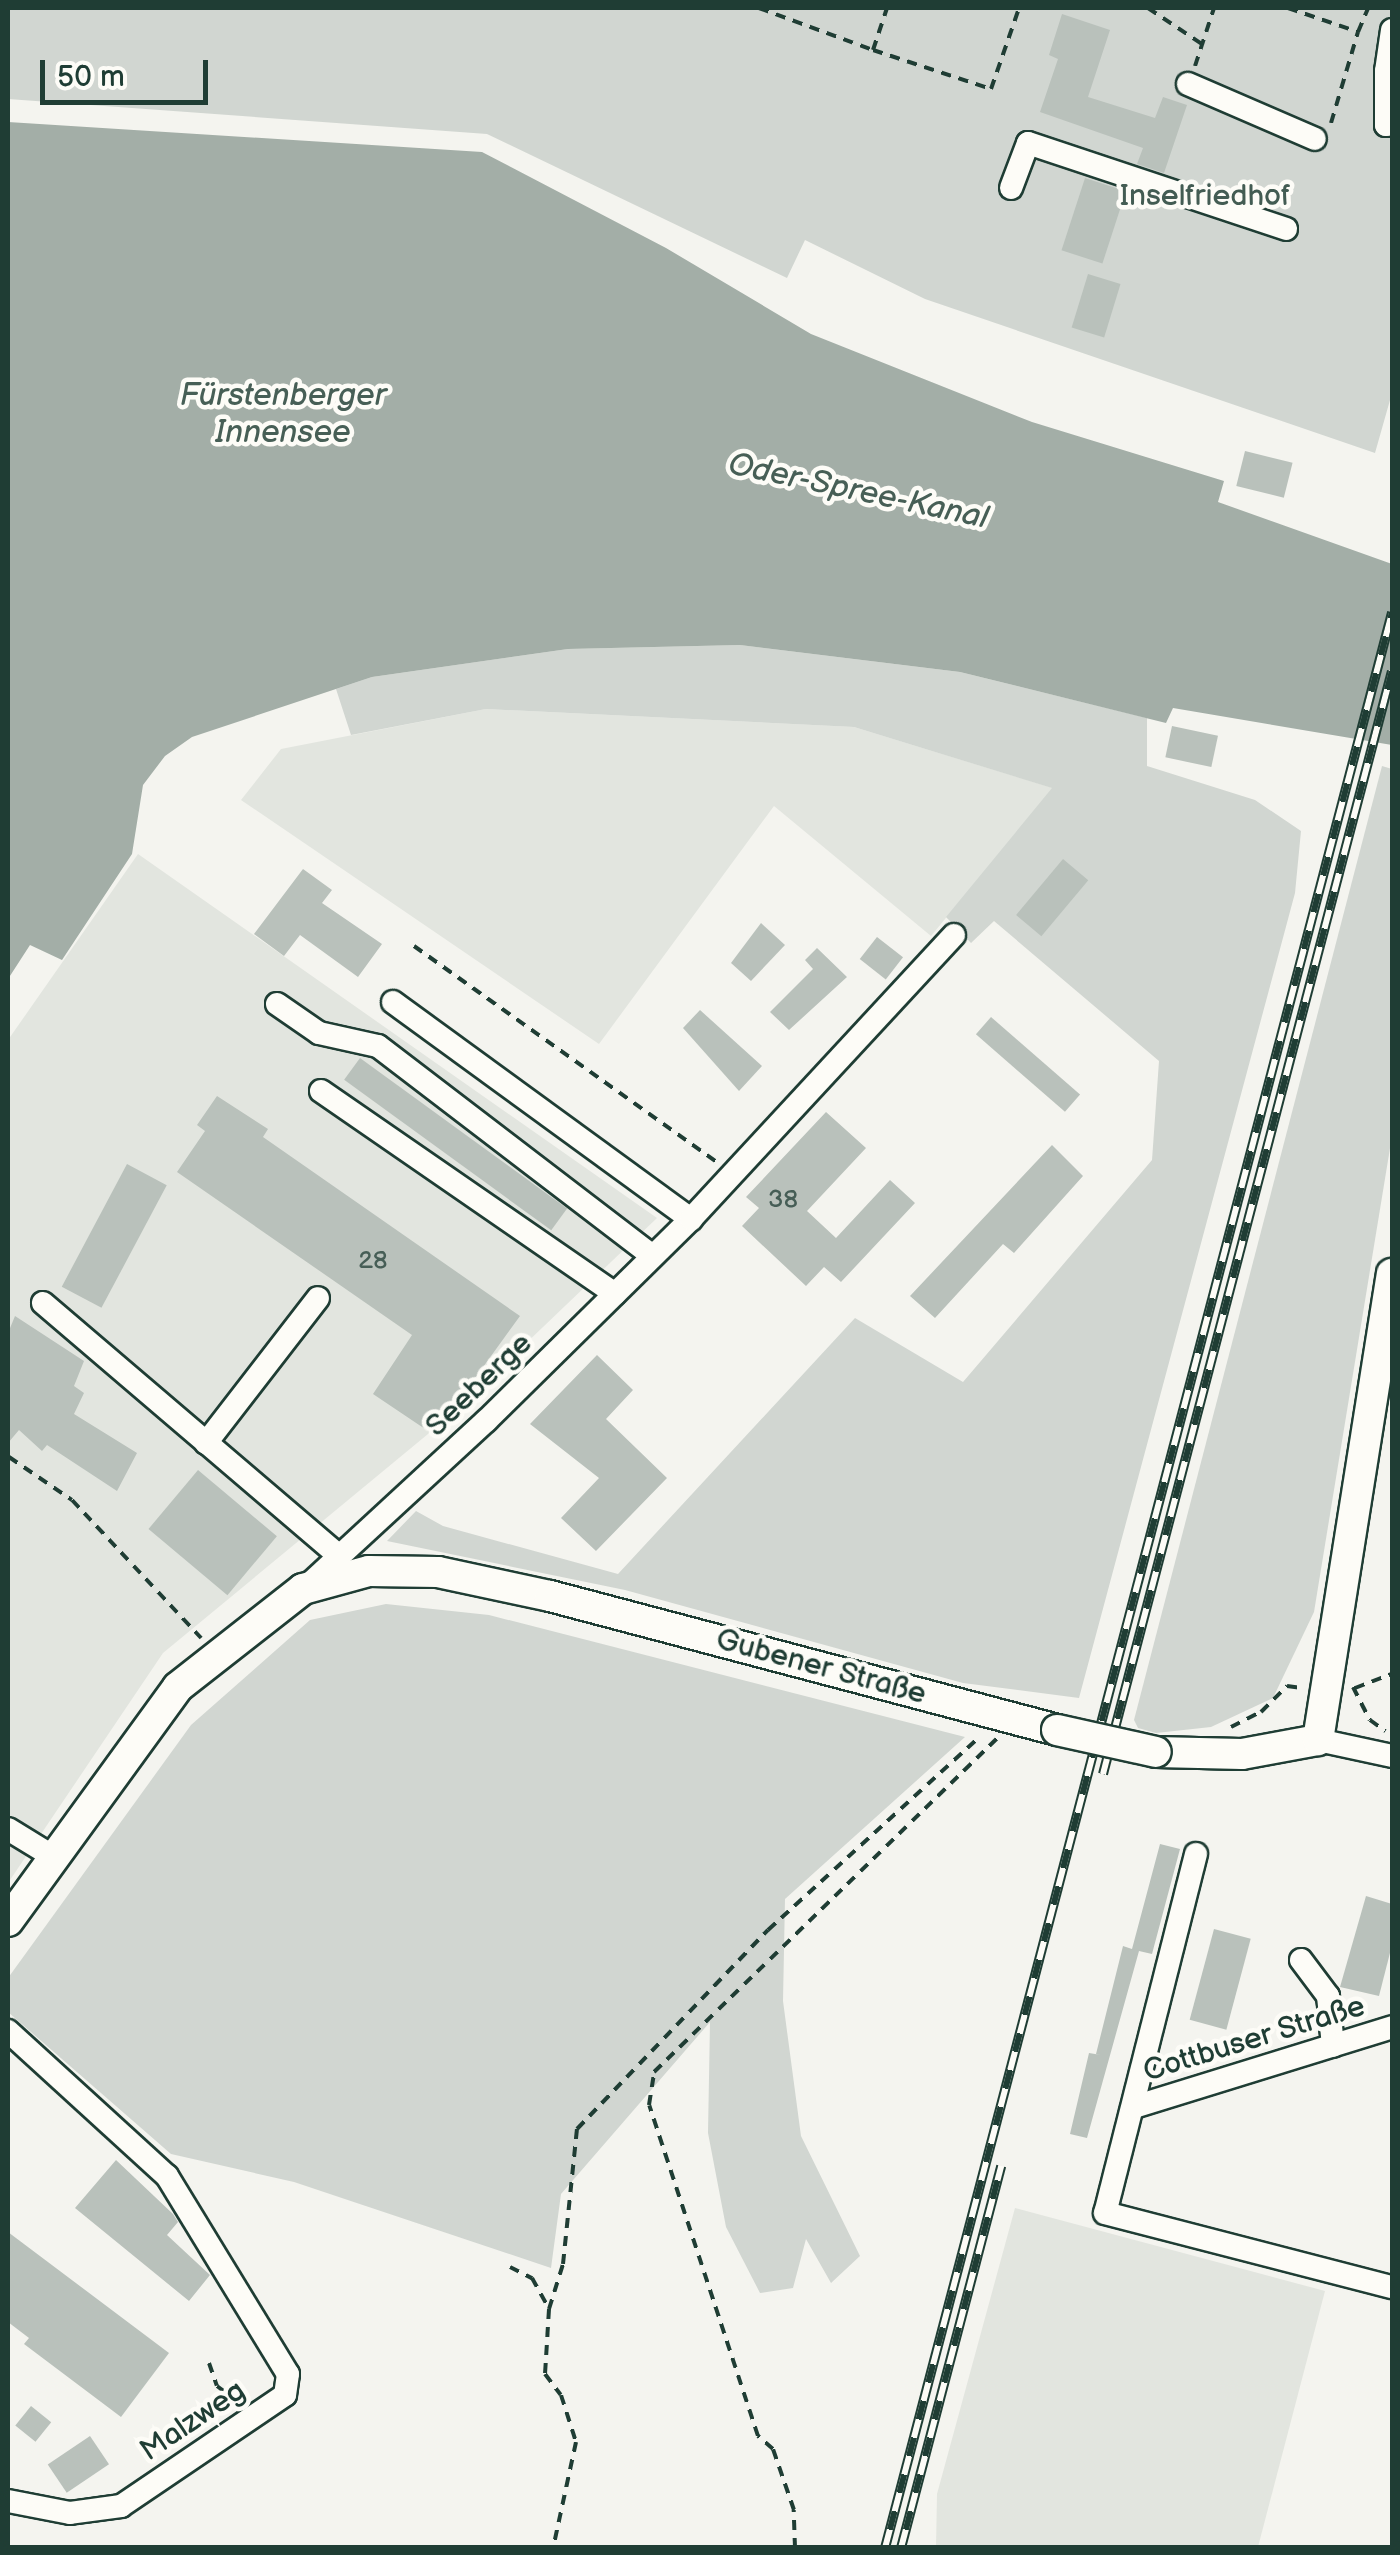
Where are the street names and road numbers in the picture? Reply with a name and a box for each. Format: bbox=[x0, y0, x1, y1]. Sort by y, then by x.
street label: Seeberge bbox=[418, 1326, 540, 1444]
street label: Gubener Straße bbox=[712, 1622, 930, 1712]
street label: Cottbuser Straße bbox=[1139, 1988, 1369, 2090]
street label: Malzweg bbox=[134, 2373, 252, 2469]

